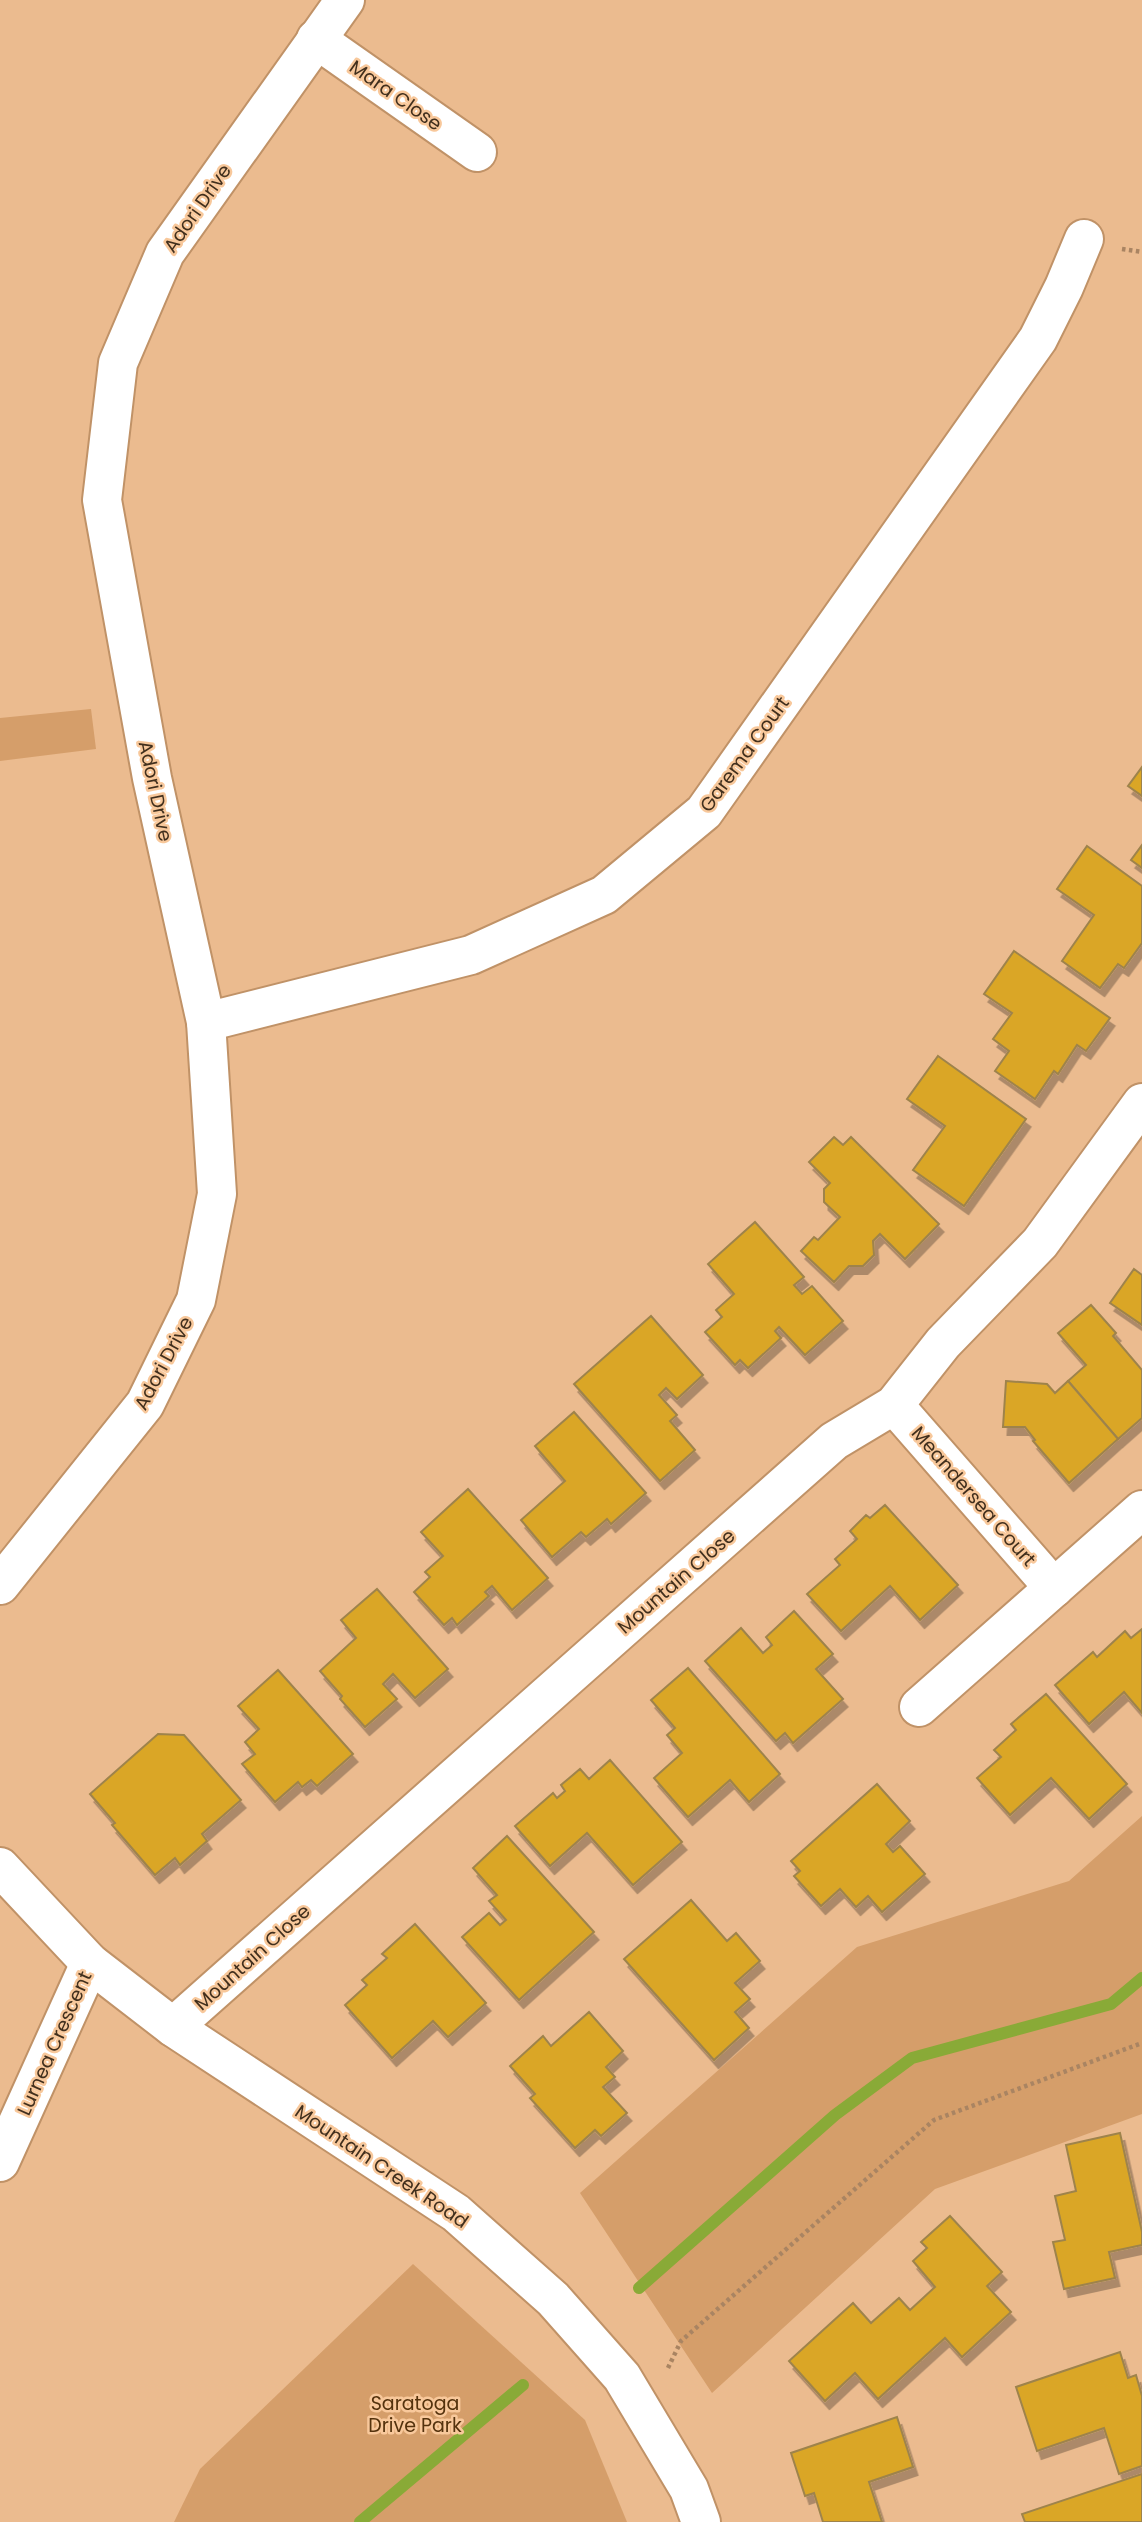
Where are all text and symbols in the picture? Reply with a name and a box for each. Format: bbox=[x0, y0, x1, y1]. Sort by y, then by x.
street label: Mara Close bbox=[344, 54, 447, 137]
street label: Adori Drive bbox=[157, 159, 238, 258]
street label: Garema Court bbox=[693, 691, 796, 818]
street label: Adori Drive bbox=[132, 738, 179, 844]
street label: Adori Drive bbox=[128, 1312, 199, 1415]
street label: Meandersea Court bbox=[905, 1421, 1042, 1572]
street label: Mountain Close bbox=[612, 1523, 741, 1640]
street label: Mountain Close bbox=[188, 1898, 316, 2017]
street label: Lurnea Crescent bbox=[11, 1967, 98, 2120]
street label: Mountain Creek Road bbox=[290, 2098, 474, 2235]
park label: Saratoga Drive Park bbox=[368, 2390, 462, 2439]

